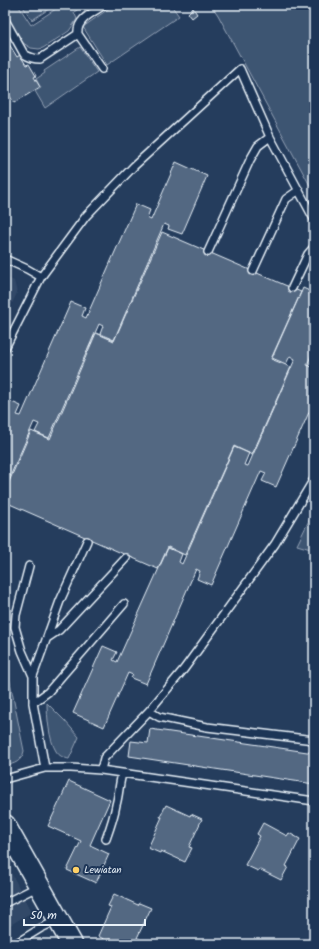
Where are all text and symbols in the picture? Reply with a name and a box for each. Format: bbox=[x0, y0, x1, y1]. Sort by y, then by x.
place label: Lewiatan bbox=[84, 862, 122, 878]
marker: Lewiatan bbox=[71, 865, 81, 875]
scale bar bbox=[24, 901, 145, 927]
text: 50 m bbox=[30, 906, 57, 925]

